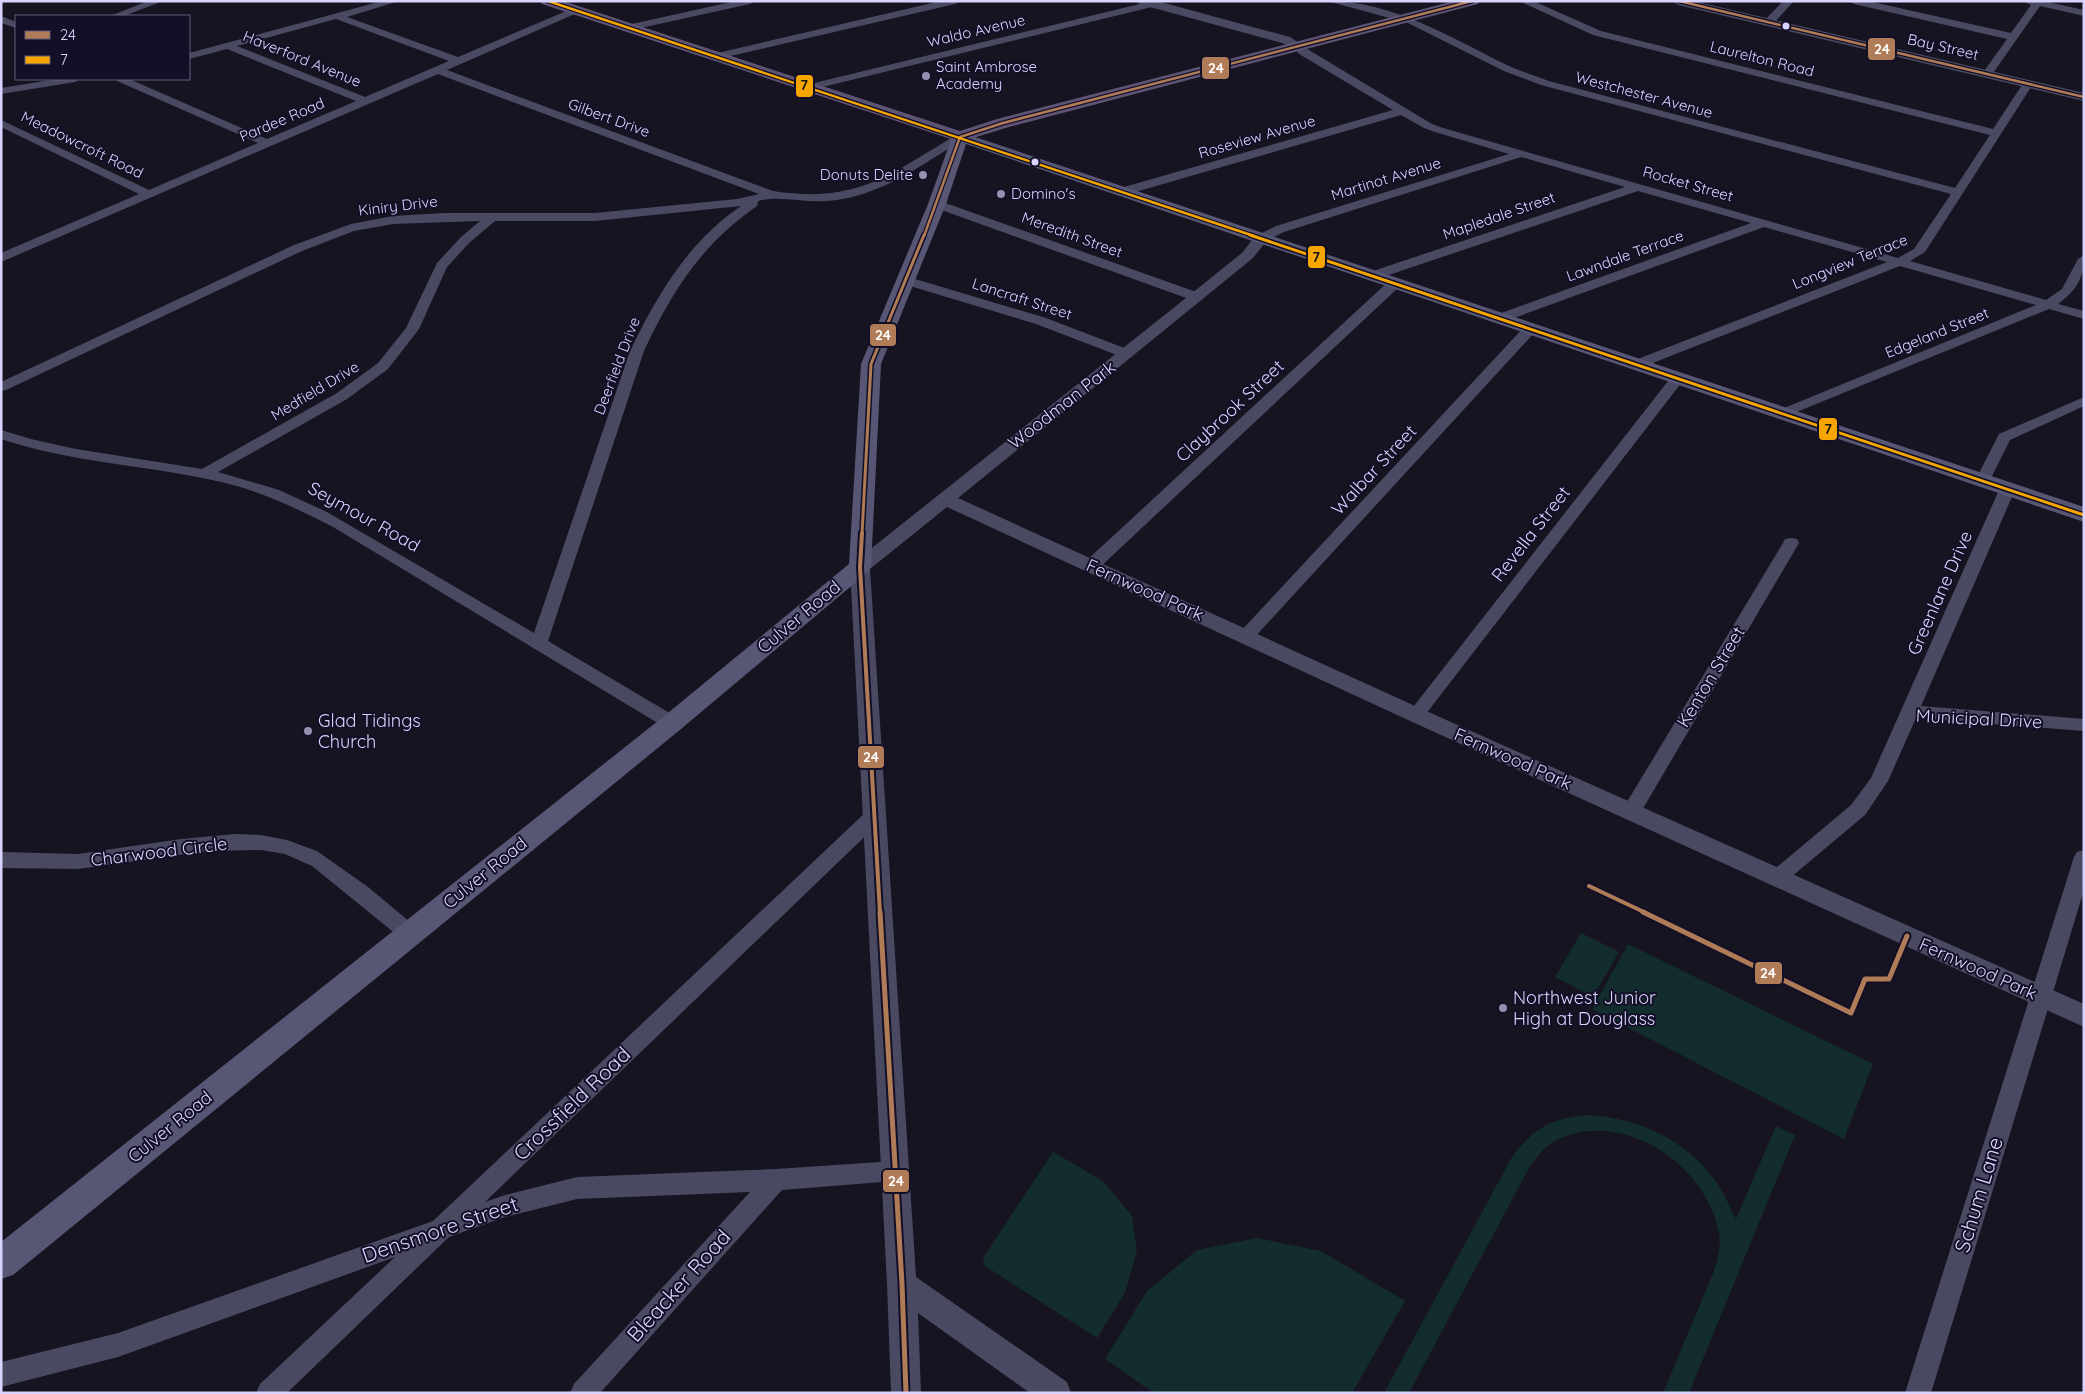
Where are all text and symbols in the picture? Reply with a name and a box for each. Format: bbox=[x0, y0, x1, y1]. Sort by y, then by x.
street label: Waldo Avenue bbox=[925, 10, 1027, 51]
legend bbox=[15, 15, 190, 80]
unlabelled marker bbox=[1781, 21, 1791, 31]
text: 24 bbox=[60, 25, 76, 44]
street label: Haverford Avenue bbox=[240, 26, 364, 91]
street label: Bay Street bbox=[1906, 29, 1981, 64]
street label: Laurelton Road bbox=[1708, 36, 1816, 81]
line badge: 24 bbox=[1867, 37, 1896, 61]
text: 24 bbox=[1874, 40, 1890, 58]
text: 7 bbox=[60, 50, 68, 69]
line badge: 24 bbox=[1201, 56, 1230, 80]
place label: Saint Ambrose Academy bbox=[936, 57, 1037, 93]
text: 24 bbox=[1208, 59, 1224, 77]
street label: Westchester Avenue bbox=[1573, 67, 1715, 122]
marker: Saint Ambrose Academy bbox=[920, 70, 932, 82]
line badge: 7 bbox=[795, 74, 814, 98]
text: 7 bbox=[800, 76, 808, 94]
street label: Pardee Road bbox=[236, 93, 327, 146]
street label: Gilbert Drive bbox=[566, 94, 653, 141]
street label: Meadowcroft Road bbox=[18, 107, 146, 182]
street label: Roseview Avenue bbox=[1196, 111, 1318, 162]
street label: Martinot Avenue bbox=[1329, 153, 1443, 204]
unlabelled marker bbox=[1030, 157, 1040, 167]
street label: Rocket Street bbox=[1641, 162, 1736, 205]
place label: Donuts Delite bbox=[820, 165, 913, 184]
marker: Donuts Delite bbox=[917, 169, 929, 181]
place label: Domino's bbox=[1011, 184, 1076, 203]
street label: Mapledale Street bbox=[1440, 187, 1557, 244]
marker: Domino's bbox=[995, 188, 1007, 200]
street label: Kiniry Drive bbox=[357, 191, 439, 220]
street label: Meredith Street bbox=[1019, 208, 1125, 262]
street label: Lawndale Terrace bbox=[1564, 225, 1686, 286]
street label: Longview Terrace bbox=[1789, 230, 1910, 293]
line badge: 7 bbox=[1307, 245, 1326, 269]
text: 7 bbox=[1312, 248, 1320, 266]
street label: Lancraft Street bbox=[970, 273, 1074, 324]
street label: Edgeland Street bbox=[1882, 303, 1992, 362]
street label: Deerfield Drive bbox=[589, 314, 644, 417]
line badge: 24 bbox=[869, 323, 897, 347]
text: 24 bbox=[875, 326, 891, 344]
street label: Claybrook Street bbox=[1171, 354, 1289, 467]
street label: Woodman Park bbox=[1003, 355, 1120, 454]
street label: Medfield Drive bbox=[267, 357, 362, 424]
line badge: 7 bbox=[1818, 417, 1838, 441]
street label: Walbar Street bbox=[1326, 420, 1421, 520]
text: 7 bbox=[1824, 420, 1832, 438]
street label: Seymour Road bbox=[304, 476, 424, 557]
street label: Revella Street bbox=[1486, 481, 1575, 586]
street label: Greenlane Drive bbox=[1902, 527, 1977, 659]
street label: Fernwood Park bbox=[1083, 553, 1208, 626]
street label: Culver Road bbox=[752, 575, 845, 658]
street label: Kenton Street bbox=[1671, 622, 1750, 731]
street label: Municipal Drive bbox=[1915, 704, 2043, 733]
place label: Glad Tidings Church bbox=[318, 709, 421, 753]
street label: Fernwood Park bbox=[1451, 722, 1576, 795]
marker: Glad Tidings Church bbox=[302, 725, 314, 737]
line badge: 24 bbox=[857, 745, 885, 769]
text: 24 bbox=[863, 748, 879, 766]
street label: Charwood Circle bbox=[89, 832, 229, 871]
street label: Culver Road bbox=[438, 832, 531, 914]
street label: Fernwood Park bbox=[1916, 932, 2041, 1005]
line badge: 24 bbox=[1754, 961, 1783, 985]
text: 24 bbox=[1760, 964, 1776, 982]
place label: Northwest Junior High at Douglass bbox=[1513, 986, 1656, 1030]
marker: Northwest Junior High at Douglass bbox=[1497, 1002, 1509, 1014]
street label: Crossfield Road bbox=[507, 1041, 635, 1166]
street label: Culver Road bbox=[123, 1086, 216, 1168]
street label: Schum Lane bbox=[1948, 1134, 2008, 1256]
line badge: 24 bbox=[882, 1169, 910, 1193]
text: 24 bbox=[888, 1172, 904, 1190]
street label: Densmore Street bbox=[358, 1190, 521, 1268]
street label: Bleacker Road bbox=[621, 1224, 736, 1347]

